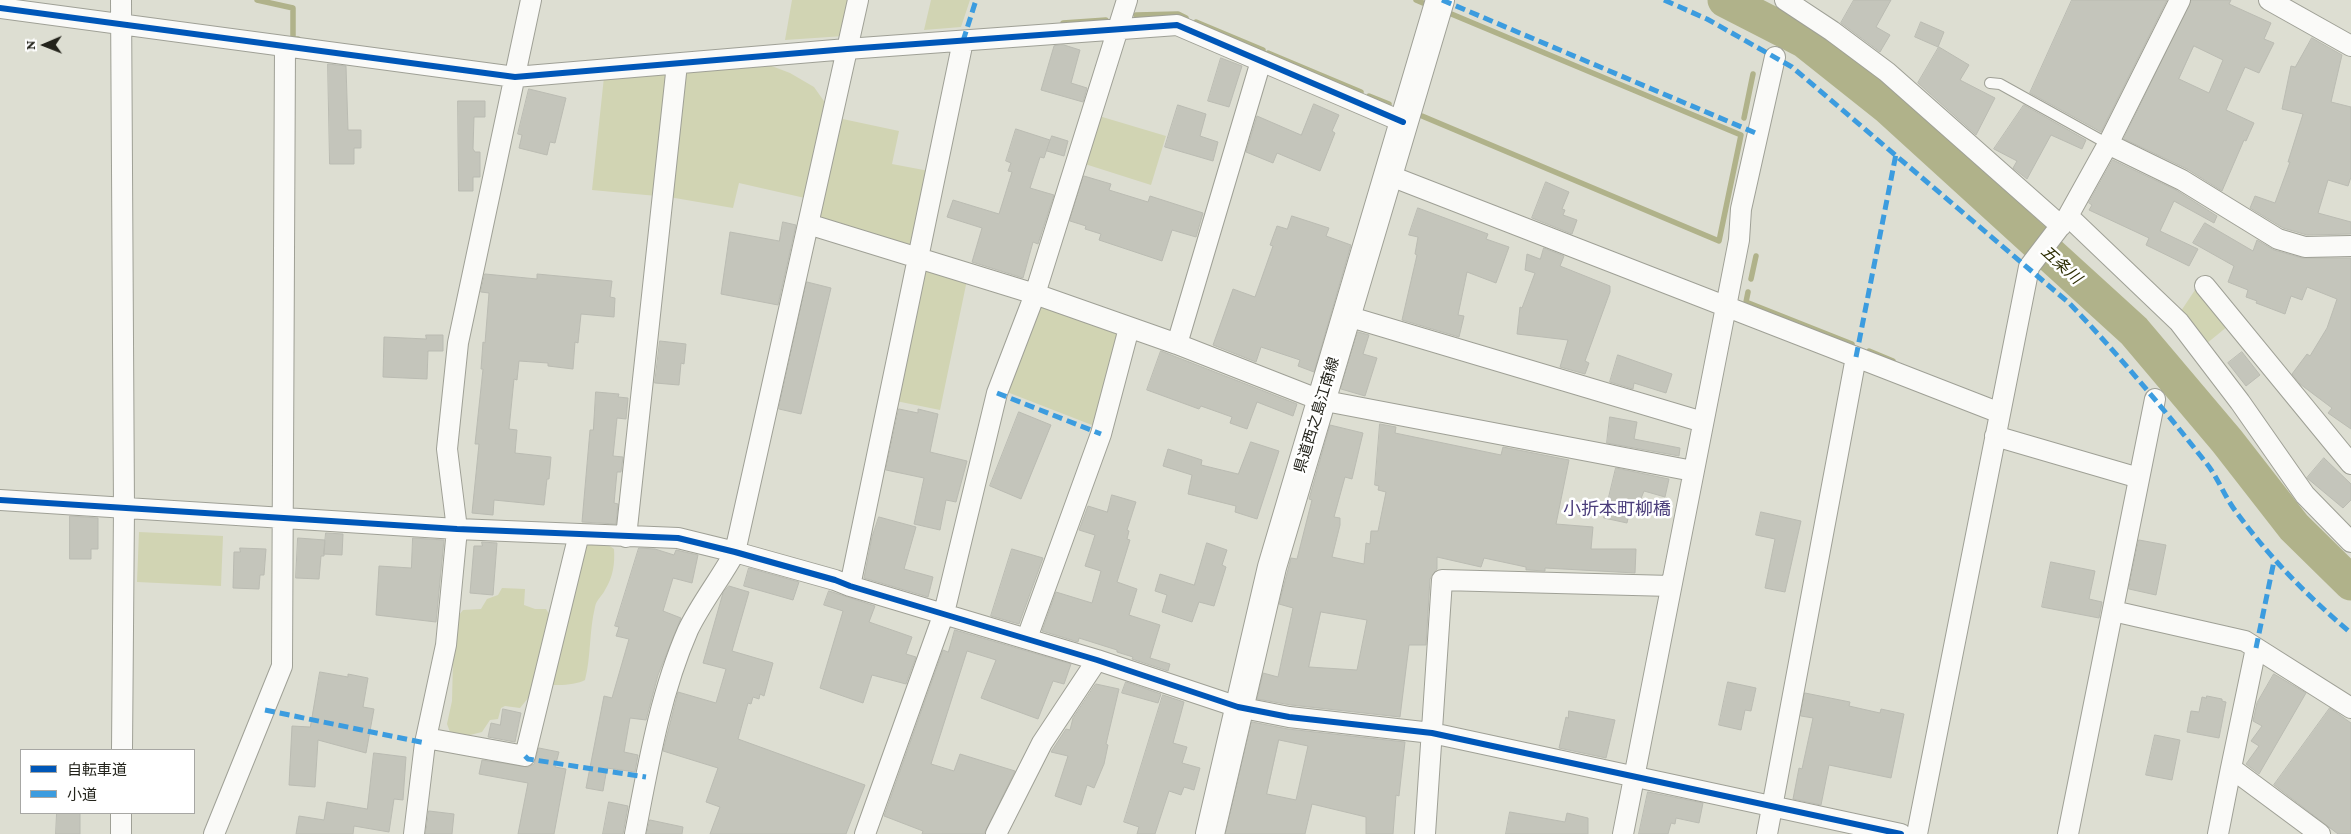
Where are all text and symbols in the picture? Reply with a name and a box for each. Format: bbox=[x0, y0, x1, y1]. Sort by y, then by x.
north arrow bbox=[20, 20, 70, 70]
text: N bbox=[22, 40, 38, 50]
water label: 五条川 bbox=[2037, 242, 2085, 288]
street label: 県道西之島江南線 bbox=[1291, 355, 1343, 475]
district label: 小折本町柳橋 bbox=[1563, 498, 1671, 520]
legend bbox=[20, 749, 195, 814]
text: 自転車道 bbox=[67, 762, 127, 778]
text: 小道 bbox=[67, 787, 97, 803]

